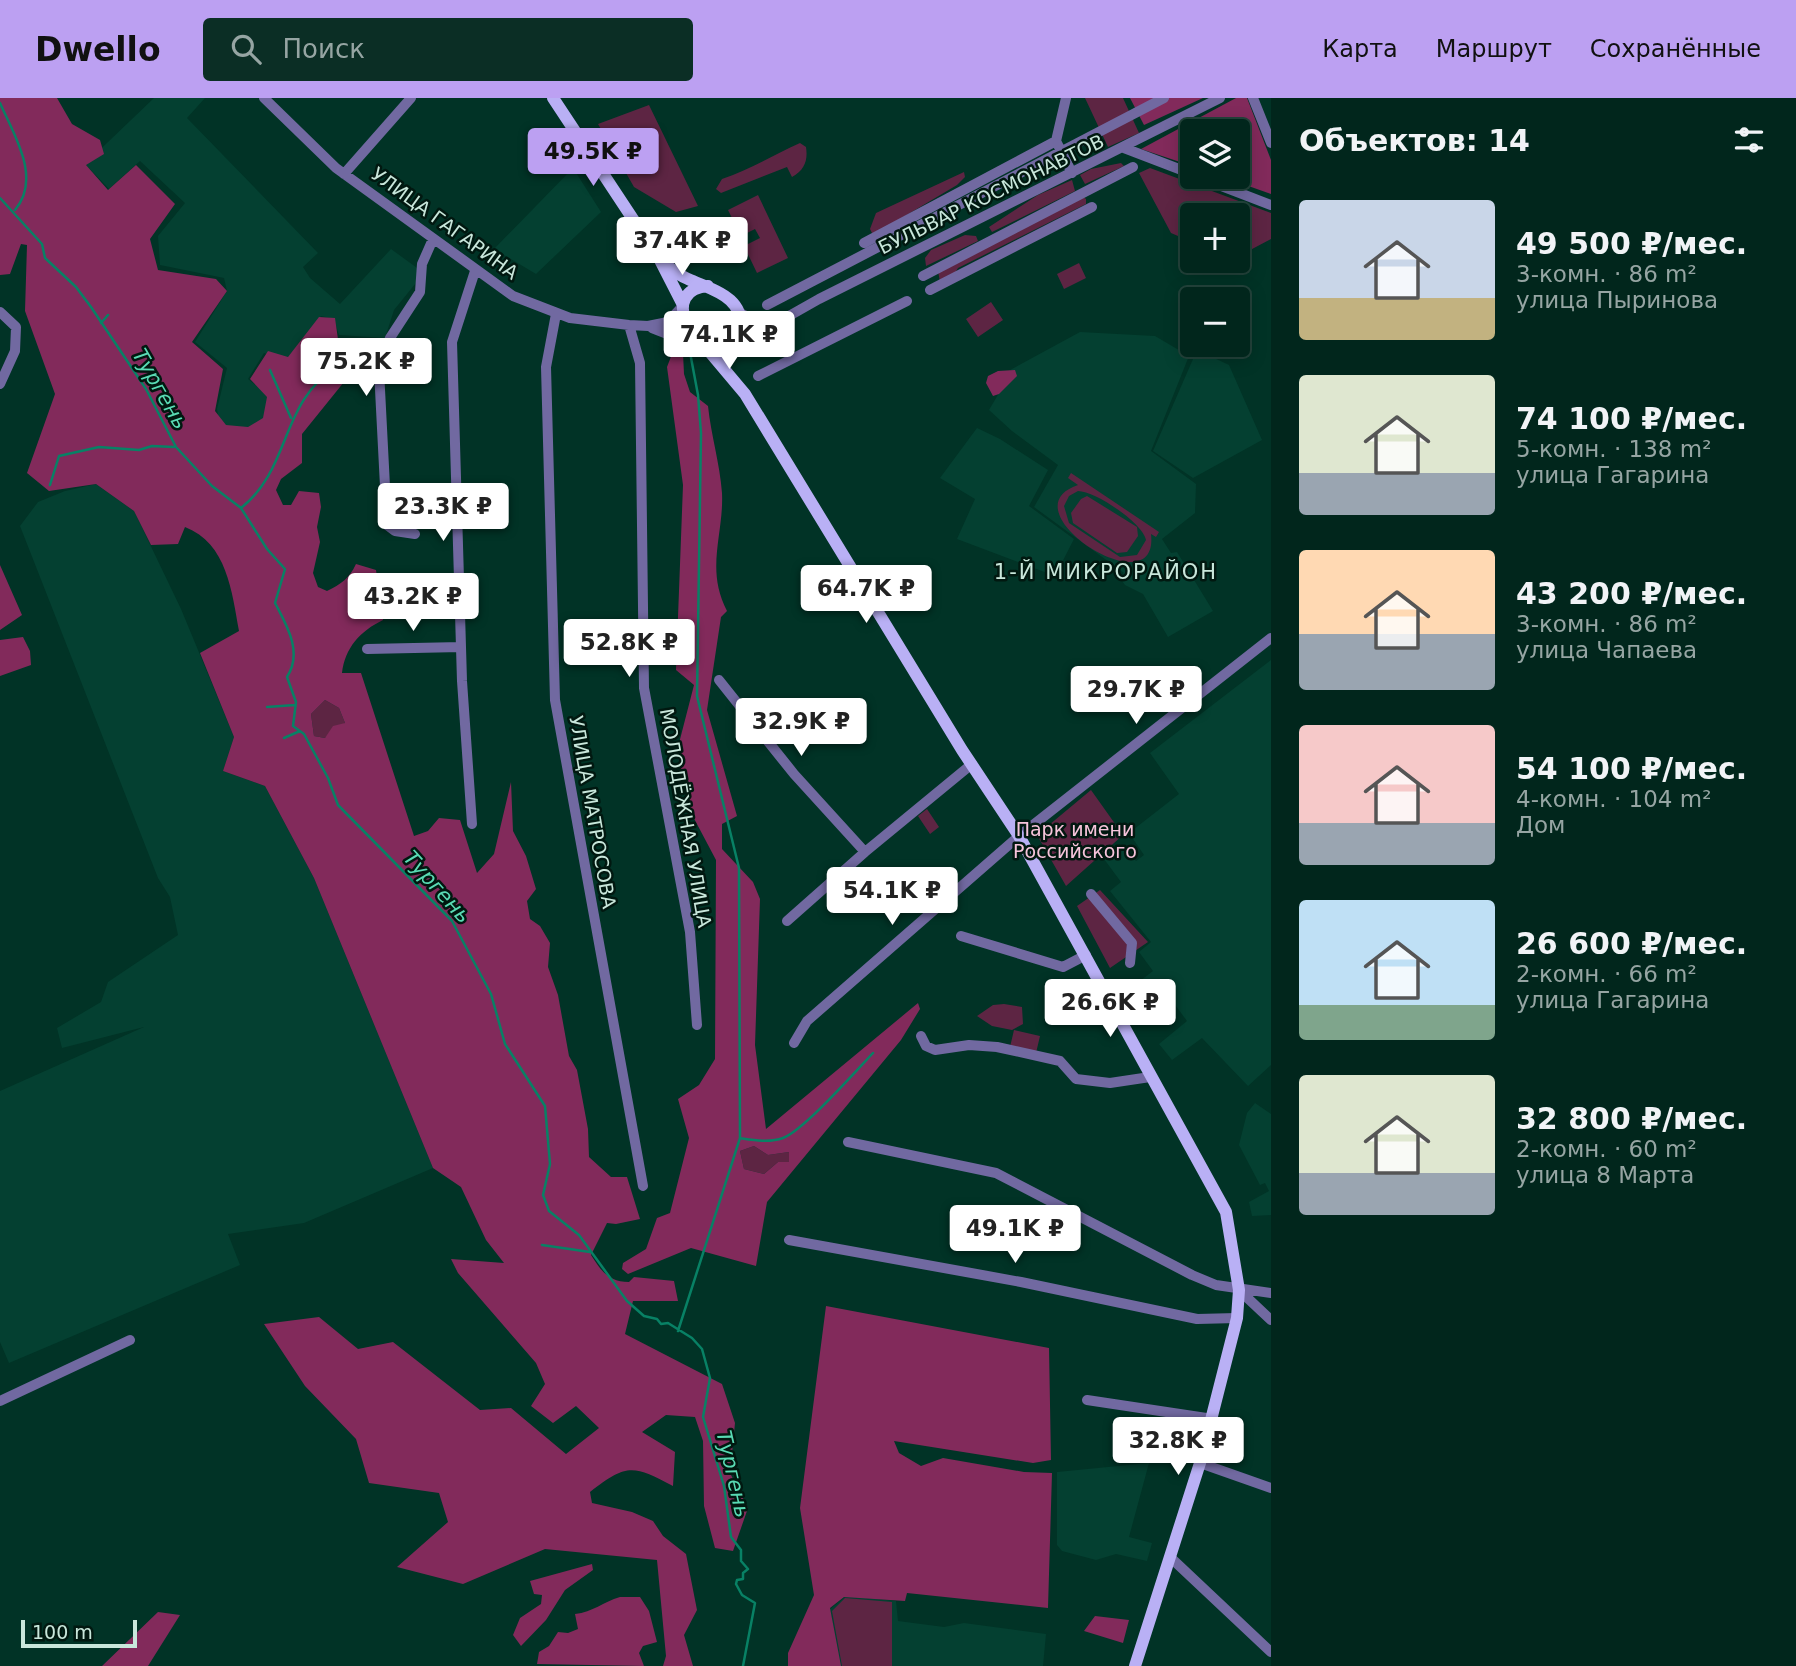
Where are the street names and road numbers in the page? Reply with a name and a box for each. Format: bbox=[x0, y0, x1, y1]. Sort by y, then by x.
street label: БУЛЬВАР КОСМОНАВТОВ bbox=[875, 130, 1107, 258]
street label: УЛИЦА ГАГАРИНА bbox=[367, 162, 523, 284]
street label: МОЛОДЁЖНАЯ УЛИЦА bbox=[656, 707, 716, 929]
street label: УЛИЦА МАТРОСОВА bbox=[565, 714, 621, 910]

